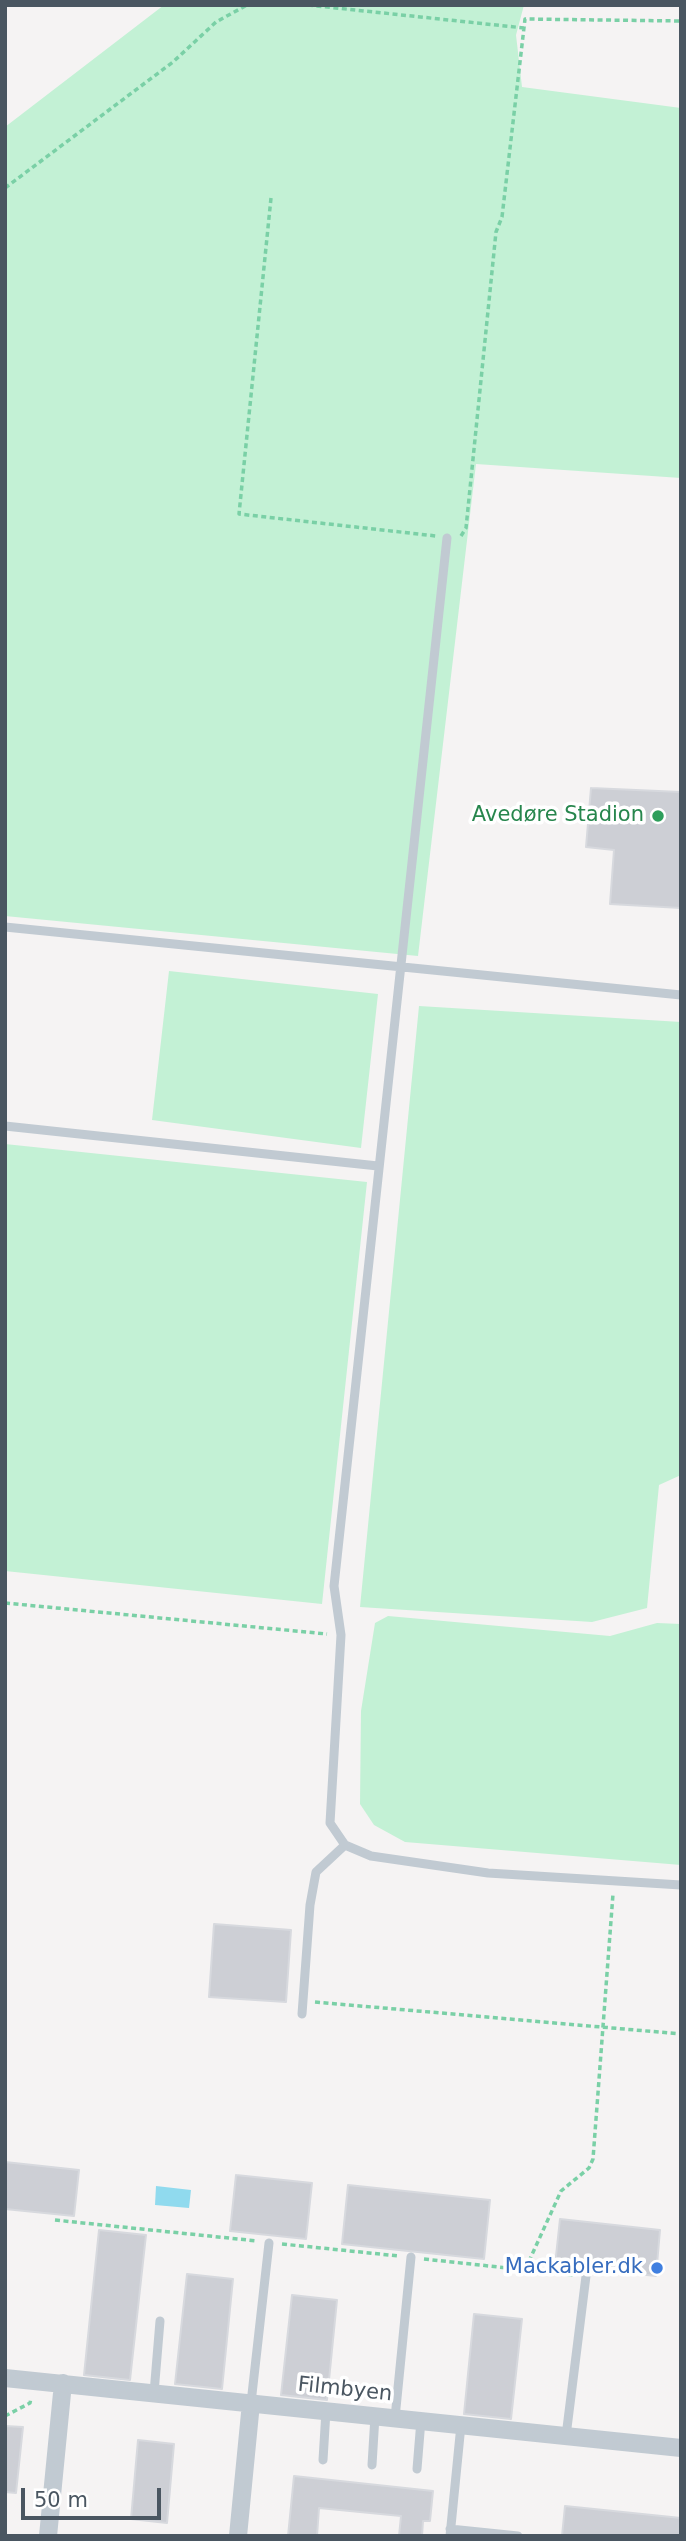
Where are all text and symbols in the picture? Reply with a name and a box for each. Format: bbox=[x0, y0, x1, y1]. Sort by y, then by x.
place label: Avedøre Stadion bbox=[472, 803, 644, 829]
marker: Avedøre Stadion bbox=[650, 808, 666, 824]
place label: Mackabler.dk bbox=[505, 2255, 643, 2281]
marker: Mackabler.dk bbox=[649, 2260, 665, 2276]
street label: Filmbyen bbox=[297, 2373, 393, 2407]
scale bar bbox=[24, 2474, 164, 2518]
text: 50 m bbox=[34, 2488, 88, 2512]

